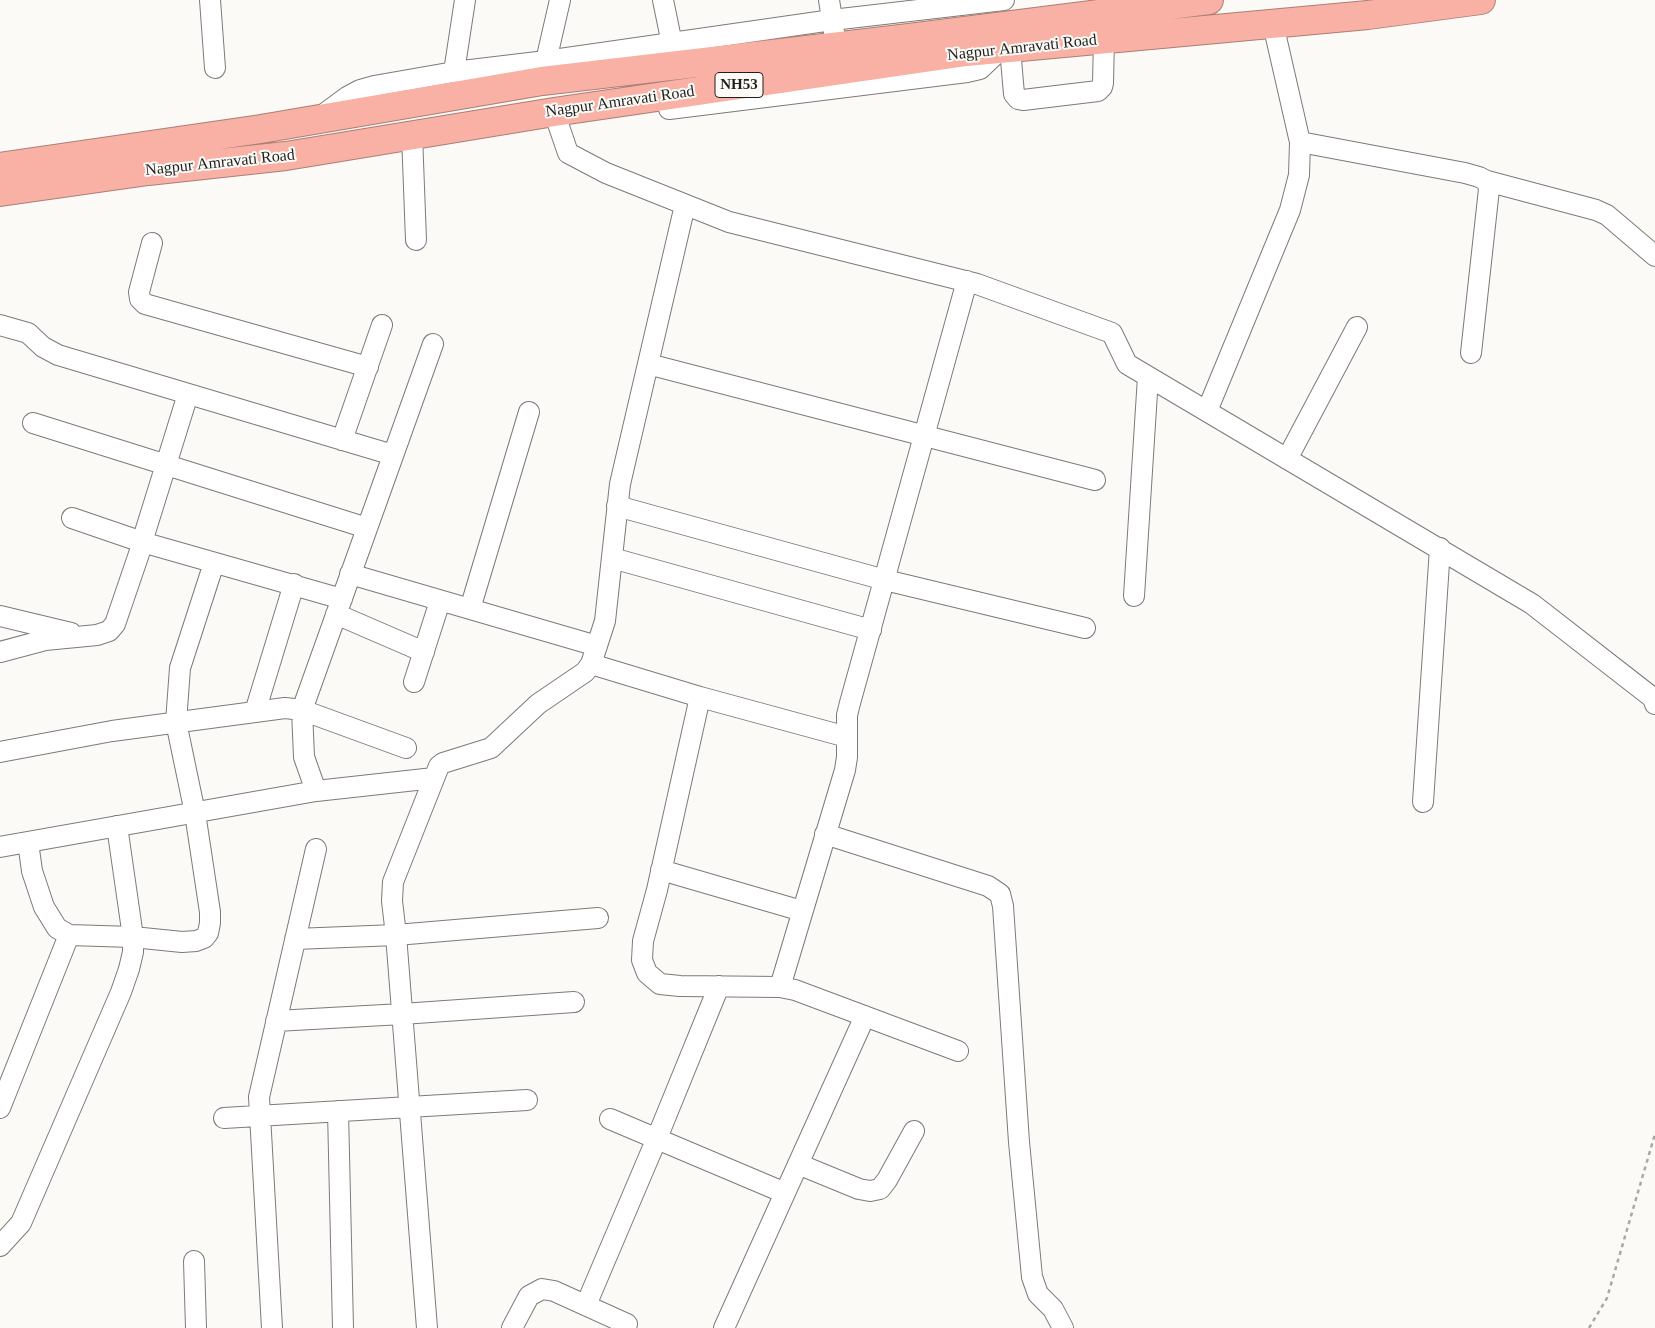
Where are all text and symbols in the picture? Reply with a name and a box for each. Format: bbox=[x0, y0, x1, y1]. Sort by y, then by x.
street label: Nagpur Amravati Road bbox=[946, 31, 1098, 65]
road number: NH53 bbox=[715, 72, 763, 98]
street label: Nagpur Amravati Road bbox=[544, 82, 696, 122]
street label: Nagpur Amravati Road bbox=[144, 146, 296, 180]

